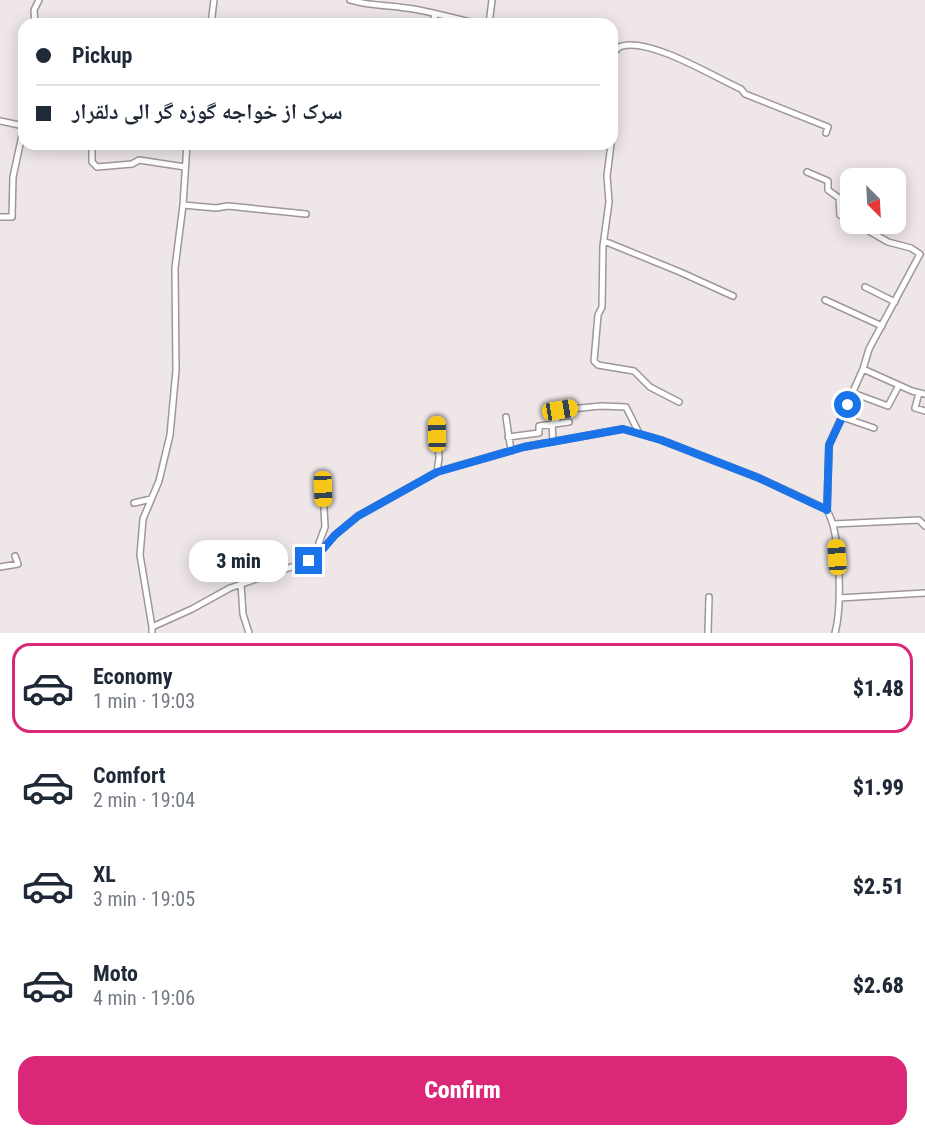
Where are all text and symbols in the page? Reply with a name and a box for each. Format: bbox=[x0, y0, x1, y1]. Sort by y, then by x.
text: Pickup bbox=[72, 43, 132, 68]
text: سرک از خواجه گوزه گر الی دلقرار bbox=[72, 99, 343, 124]
north arrow bbox=[840, 168, 906, 234]
map controls bbox=[840, 168, 906, 234]
route start bbox=[834, 391, 861, 418]
car bbox=[541, 398, 579, 422]
car bbox=[428, 416, 446, 452]
car bbox=[313, 471, 333, 507]
car bbox=[827, 538, 847, 576]
callout: 3 min bbox=[189, 540, 288, 582]
route end bbox=[295, 547, 322, 574]
text: 3 min bbox=[216, 549, 261, 573]
icon: car bbox=[21, 661, 75, 715]
text: Economy bbox=[93, 664, 173, 689]
text: $1.48 bbox=[853, 676, 904, 701]
text: 1 min · 19:03 bbox=[93, 689, 195, 713]
icon: car bbox=[21, 760, 75, 814]
text: Comfort bbox=[93, 763, 166, 788]
text: $1.99 bbox=[853, 775, 904, 800]
text: 2 min · 19:04 bbox=[93, 788, 195, 812]
icon: car bbox=[21, 859, 75, 913]
text: XL bbox=[93, 862, 116, 887]
text: $2.51 bbox=[853, 874, 904, 899]
text: 3 min · 19:05 bbox=[93, 887, 195, 911]
icon: car bbox=[21, 958, 75, 1012]
text: Moto bbox=[93, 961, 138, 986]
text: $2.68 bbox=[853, 973, 904, 998]
text: 4 min · 19:06 bbox=[93, 986, 195, 1010]
button: Confirm bbox=[18, 1056, 907, 1125]

